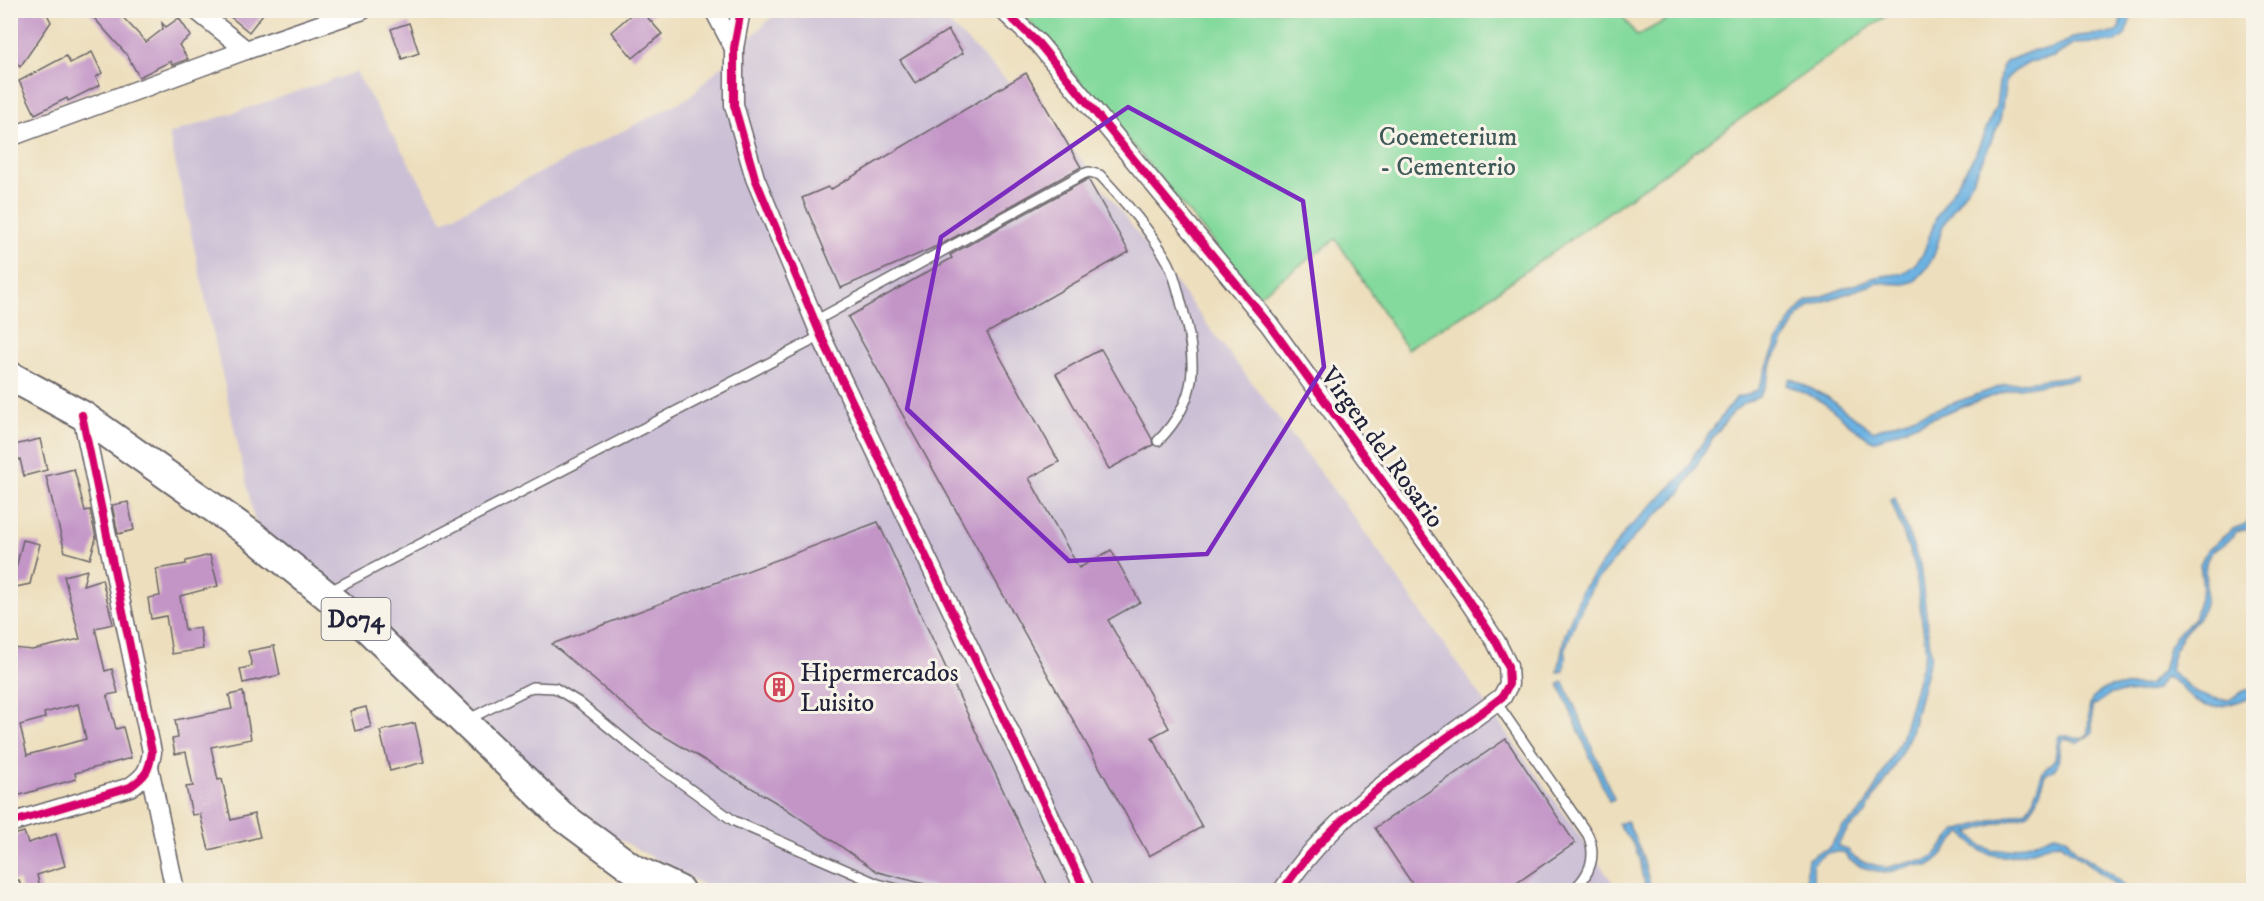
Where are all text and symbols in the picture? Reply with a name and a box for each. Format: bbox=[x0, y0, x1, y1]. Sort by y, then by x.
park label: Coemeterium - Cementerio bbox=[1379, 121, 1517, 184]
street label: Virgen del Rosario bbox=[1312, 360, 1451, 535]
road number: D074 bbox=[322, 598, 391, 640]
place label: Hipermercados Luisito bbox=[800, 657, 958, 720]
building icon: Hipermercados Luisito bbox=[763, 671, 795, 703]

